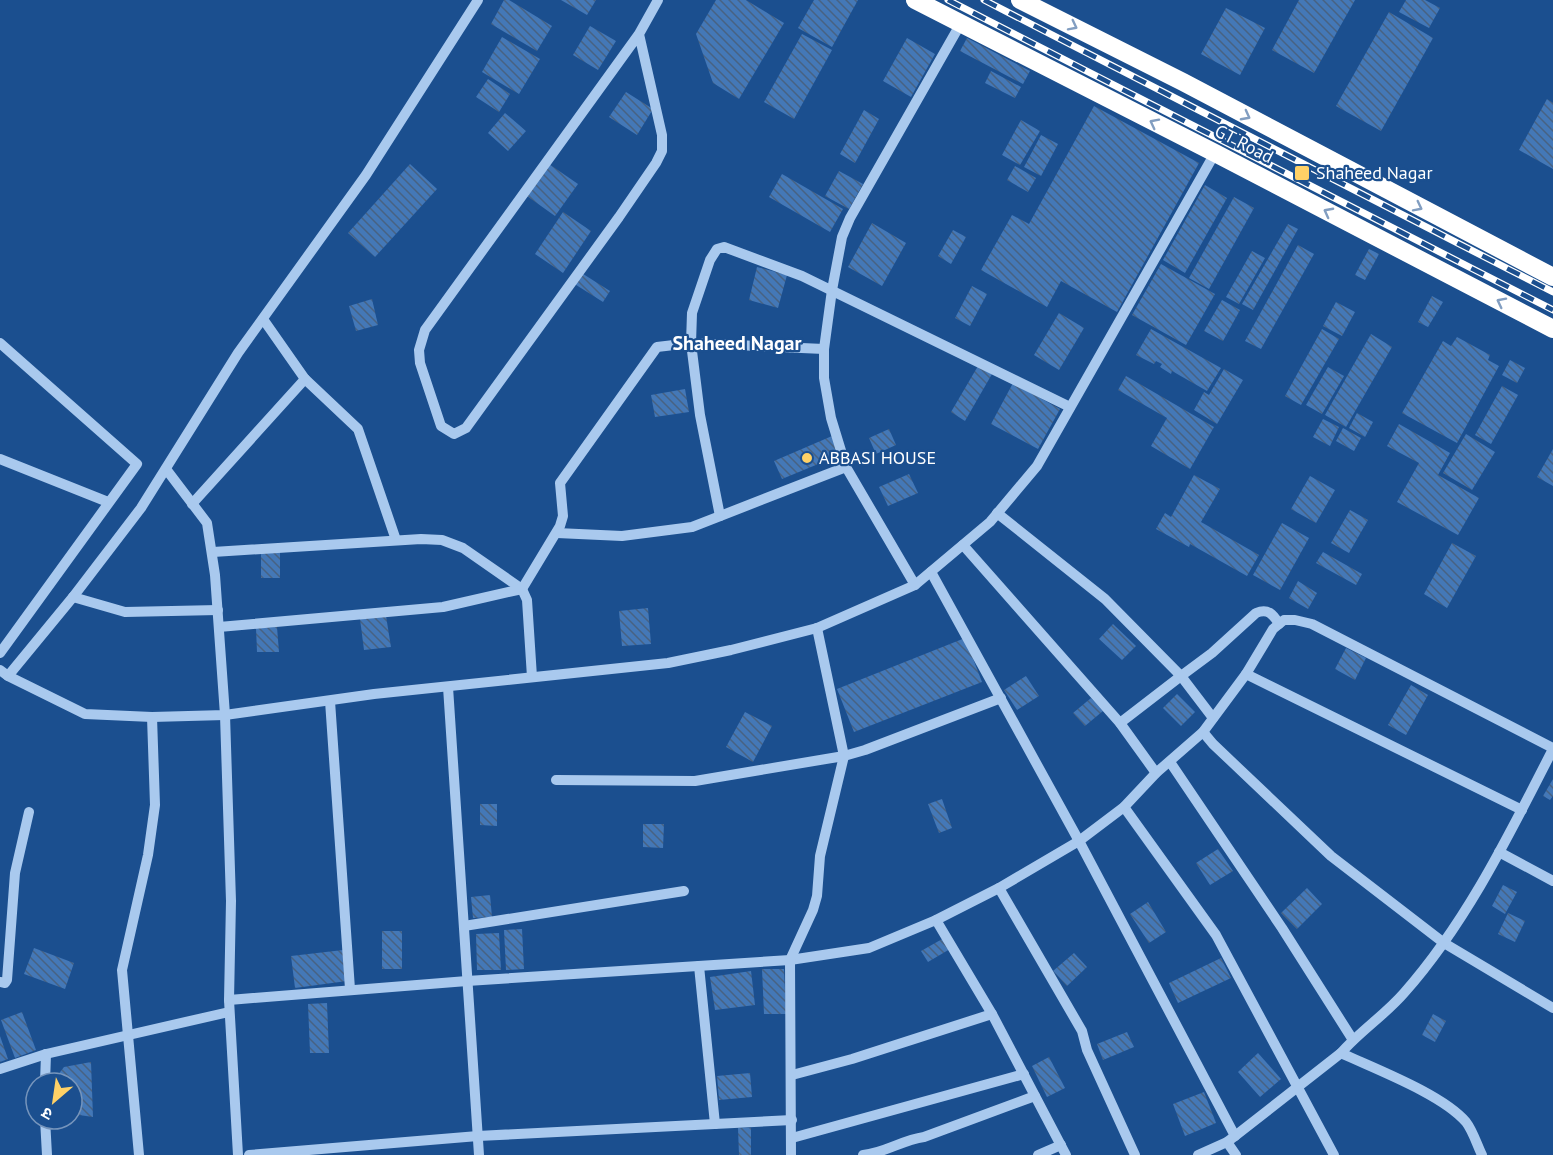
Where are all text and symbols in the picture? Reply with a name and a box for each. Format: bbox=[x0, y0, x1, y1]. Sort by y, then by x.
one-way arrow bbox=[1066, 19, 1077, 31]
one-way arrow bbox=[1239, 109, 1250, 120]
one-way arrow bbox=[1150, 119, 1161, 130]
street label: GT Road bbox=[1211, 119, 1278, 168]
place label: Shaheed Nagar bbox=[1316, 161, 1433, 184]
marker: Shaheed Nagar bbox=[1293, 164, 1311, 182]
one-way arrow bbox=[1412, 200, 1423, 211]
one-way arrow bbox=[1323, 207, 1334, 219]
one-way arrow bbox=[1497, 298, 1507, 309]
district label: Shaheed Nagar bbox=[672, 330, 802, 356]
place label: ABBASI HOUSE bbox=[819, 446, 936, 469]
marker: ABBASI HOUSE bbox=[800, 451, 814, 465]
north arrow bbox=[24, 1071, 84, 1131]
text: उ bbox=[37, 1103, 56, 1125]

